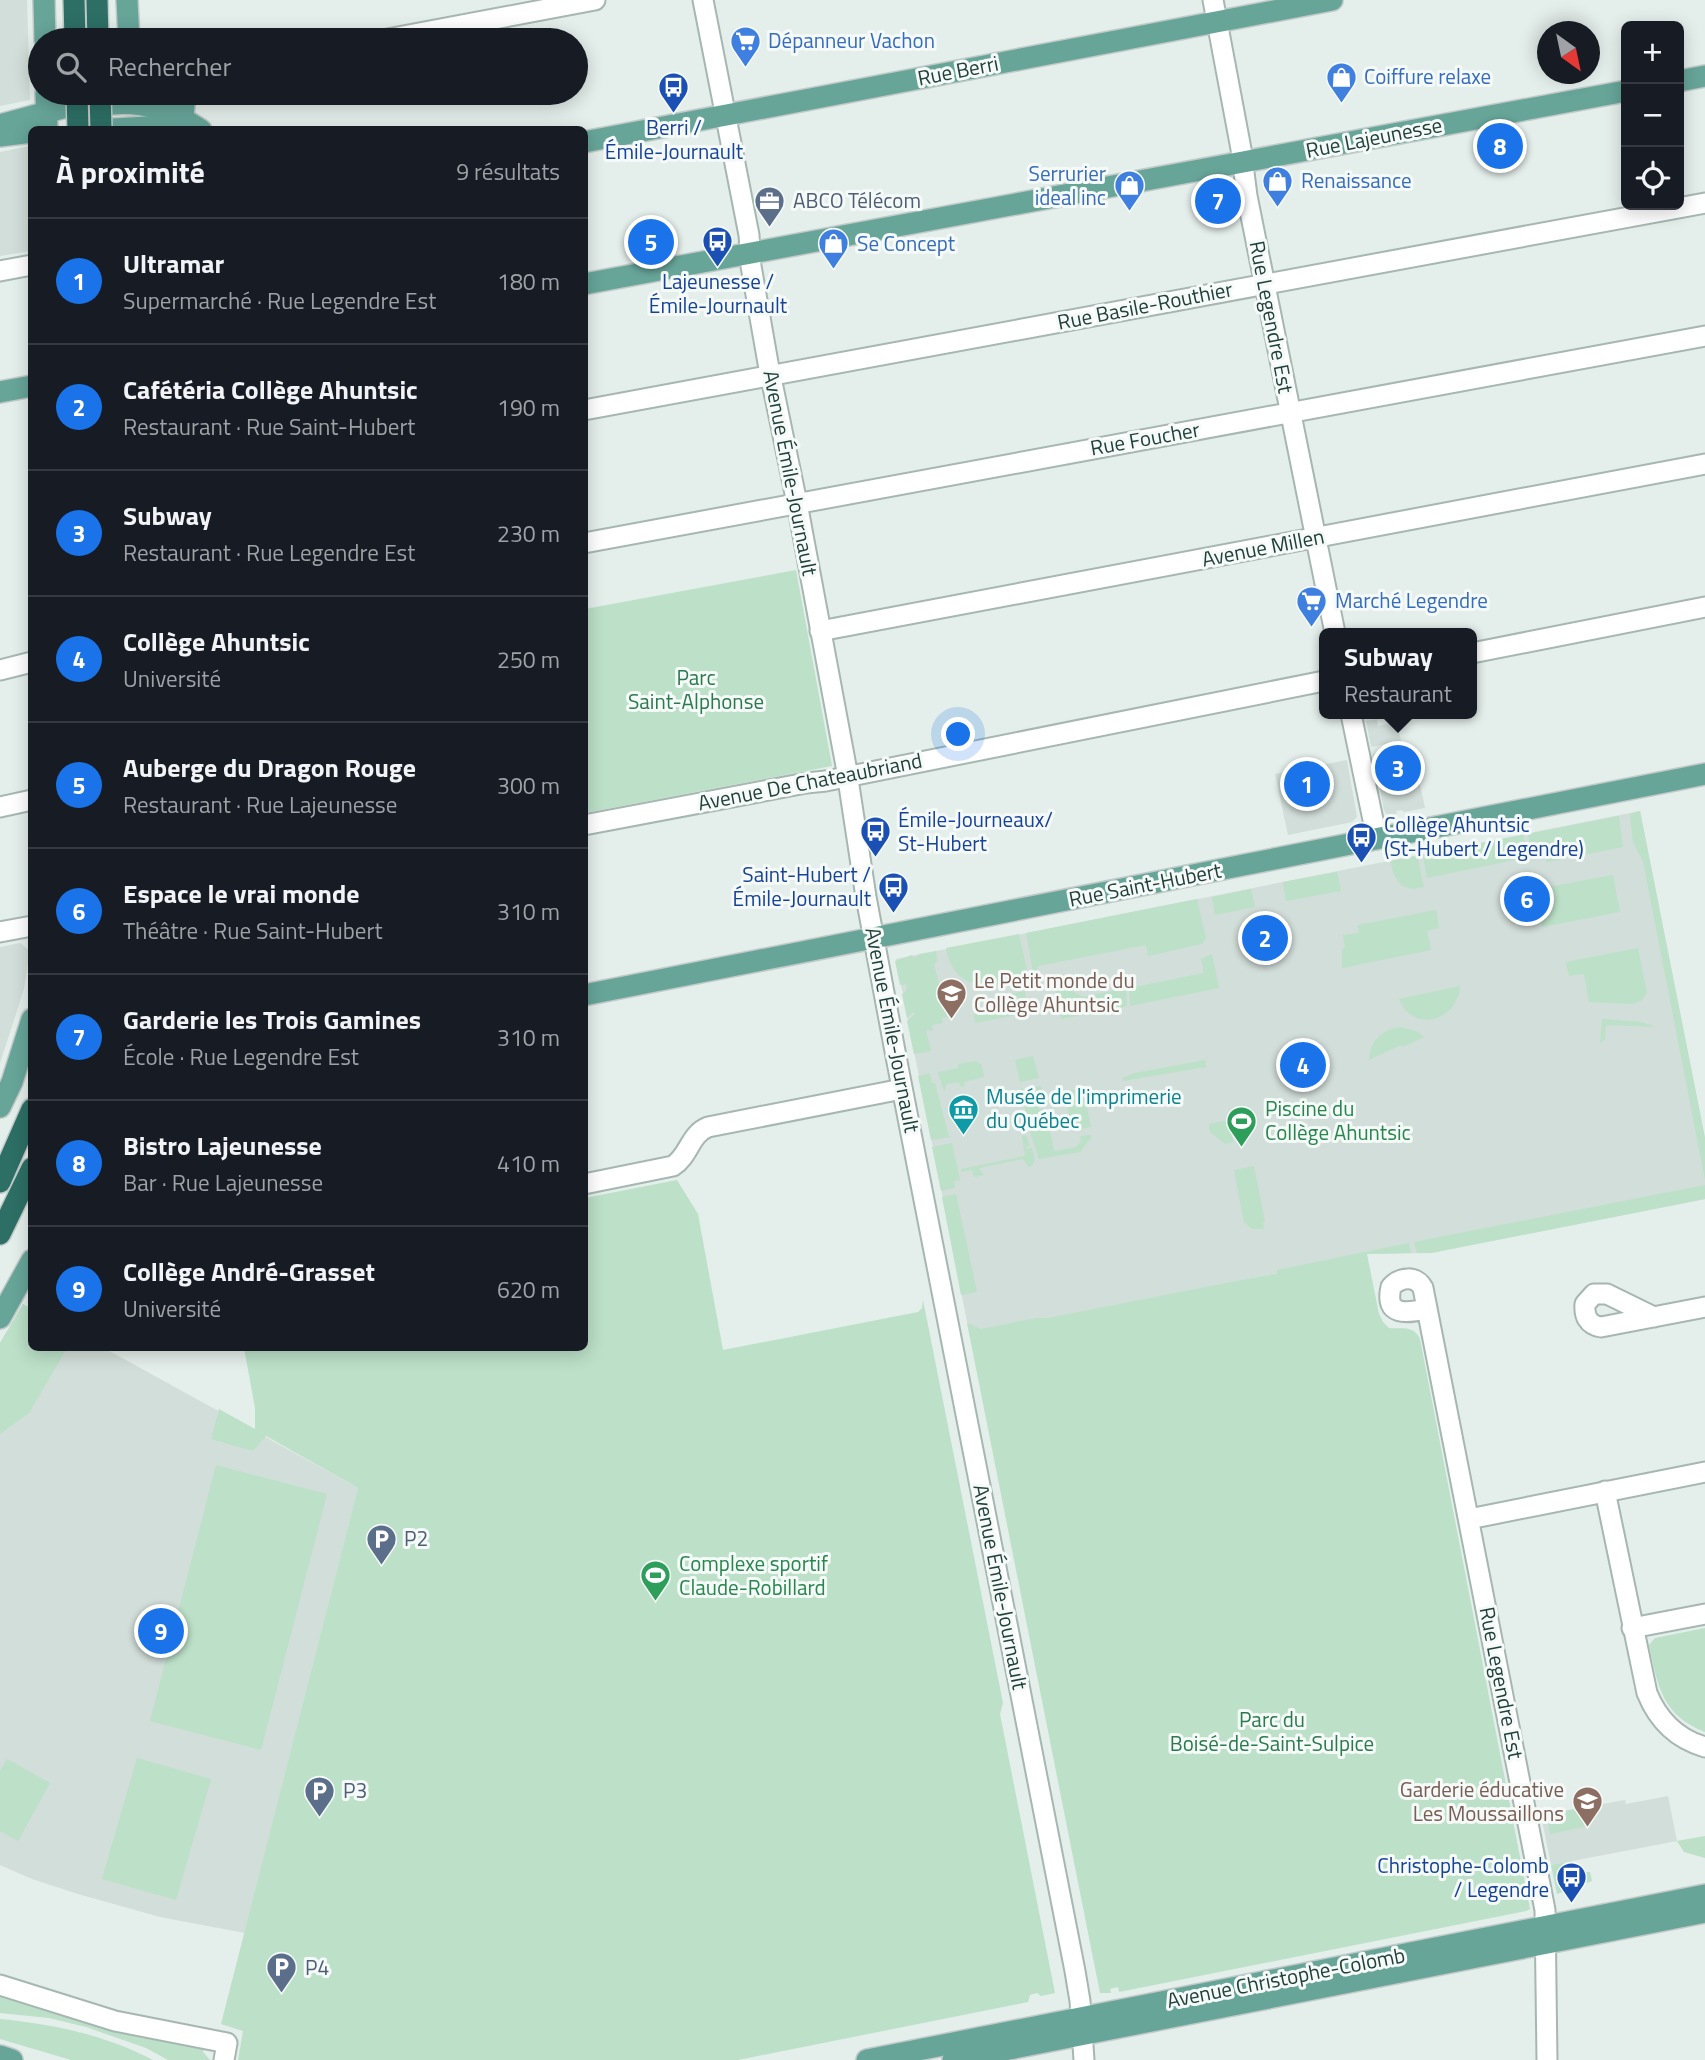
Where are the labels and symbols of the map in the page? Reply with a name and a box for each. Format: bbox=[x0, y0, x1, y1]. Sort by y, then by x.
north arrow bbox=[1537, 21, 1600, 84]
supermarket icon: Dépanneur Vachon bbox=[728, 24, 762, 68]
place label: Dépanneur Vachon bbox=[768, 24, 935, 56]
street label: Rue Berri bbox=[915, 46, 1001, 94]
shop icon: Coiffure relaxe bbox=[1324, 60, 1358, 104]
place label: Coiffure relaxe bbox=[1364, 60, 1491, 92]
bus stop icon: Berri / Émile-Journault bbox=[657, 71, 691, 115]
street label: Rue Lajeunesse bbox=[1303, 108, 1445, 166]
place label: Berri / Émile-Journault bbox=[605, 111, 744, 167]
pin: 8 bbox=[1477, 120, 1523, 172]
place label: Serrurier ideal inc bbox=[1029, 157, 1106, 213]
shop icon: Renaissance bbox=[1261, 164, 1295, 208]
place label: Renaissance bbox=[1301, 164, 1412, 196]
shop icon: Serrurier ideal inc bbox=[1112, 169, 1146, 213]
pin: 7 bbox=[1195, 175, 1241, 227]
office icon: ABCO Télécom bbox=[753, 184, 787, 228]
place label: ABCO Télécom bbox=[793, 184, 921, 216]
pin: 5 bbox=[628, 216, 674, 268]
bus stop icon: Lajeunesse / Émile-Journault bbox=[701, 225, 735, 269]
shop icon: Se Concept bbox=[817, 227, 851, 271]
place label: Se Concept bbox=[857, 227, 956, 259]
street label: Rue Legendre Est bbox=[1242, 238, 1303, 396]
place label: Lajeunesse / Émile-Journault bbox=[649, 265, 788, 321]
street label: Rue Basile-Routhier bbox=[1054, 272, 1235, 338]
street label: Avenue Émile-Journault bbox=[755, 367, 827, 579]
street label: Rue Foucher bbox=[1088, 413, 1202, 463]
street label: Avenue Millen bbox=[1199, 519, 1327, 575]
supermarket icon: Marché Legendre bbox=[1295, 584, 1329, 628]
place label: Marché Legendre bbox=[1335, 584, 1488, 616]
park label: Parc Saint-Alphonse bbox=[628, 661, 764, 717]
your location bbox=[941, 717, 975, 751]
pin: 3 bbox=[1375, 742, 1421, 794]
street label: Avenue De Chateaubriand bbox=[695, 744, 925, 818]
pin: 1 bbox=[1284, 758, 1330, 810]
place label: Émile-Journeaux/ St-Hubert bbox=[898, 803, 1053, 859]
place label: Collège Ahuntsic (St-Hubert / Legendre) bbox=[1384, 808, 1584, 864]
bus stop icon: Émile-Journeaux/ St-Hubert bbox=[858, 815, 892, 859]
bus stop icon: Collège Ahuntsic (St-Hubert / Legendre) bbox=[1344, 820, 1378, 864]
street label: Rue Saint-Hubert bbox=[1066, 853, 1224, 914]
place label: Saint-Hubert / Émile-Journault bbox=[733, 858, 872, 914]
bus stop icon: Saint-Hubert / Émile-Journault bbox=[877, 870, 911, 914]
pin: 6 bbox=[1504, 873, 1550, 925]
pin: 2 bbox=[1242, 912, 1288, 964]
street label: Avenue Émile-Journault bbox=[857, 924, 929, 1136]
place label: Le Petit monde du Collège Ahuntsic bbox=[974, 964, 1135, 1020]
school or university icon: Le Petit monde du Collège Ahuntsic bbox=[934, 976, 968, 1020]
pin: 4 bbox=[1280, 1039, 1326, 1091]
place label: Musée de l'imprimerie du Québec bbox=[986, 1080, 1182, 1136]
museum icon: Musée de l'imprimerie du Québec bbox=[946, 1092, 980, 1136]
place label: Piscine du Collège Ahuntsic bbox=[1265, 1092, 1411, 1148]
sports icon: Piscine du Collège Ahuntsic bbox=[1225, 1104, 1259, 1148]
street label: Avenue Émile-Journault bbox=[965, 1481, 1037, 1693]
parking icon: P2 bbox=[364, 1522, 398, 1566]
place label: P2 bbox=[404, 1522, 428, 1554]
place label: Complexe sportif Claude-Robillard bbox=[679, 1547, 828, 1603]
sports icon: Complexe sportif Claude-Robillard bbox=[639, 1559, 673, 1603]
street label: Rue Legendre Est bbox=[1472, 1604, 1533, 1762]
pin: 9 bbox=[138, 1605, 184, 1657]
park label: Parc du Boisé-de-Saint-Sulpice bbox=[1170, 1703, 1374, 1759]
place label: Garderie éducative Les Moussaillons bbox=[1400, 1773, 1564, 1829]
parking icon: P3 bbox=[303, 1774, 337, 1818]
place label: P3 bbox=[343, 1774, 367, 1806]
school or university icon: Garderie éducative Les Moussaillons bbox=[1570, 1785, 1604, 1829]
place label: Christophe-Colomb / Legendre bbox=[1377, 1849, 1549, 1905]
bus stop icon: Christophe-Colomb / Legendre bbox=[1555, 1861, 1589, 1905]
street label: Avenue Christophe-Colomb bbox=[1164, 1938, 1408, 2016]
parking icon: P4 bbox=[265, 1951, 299, 1995]
place label: P4 bbox=[305, 1951, 329, 1983]

